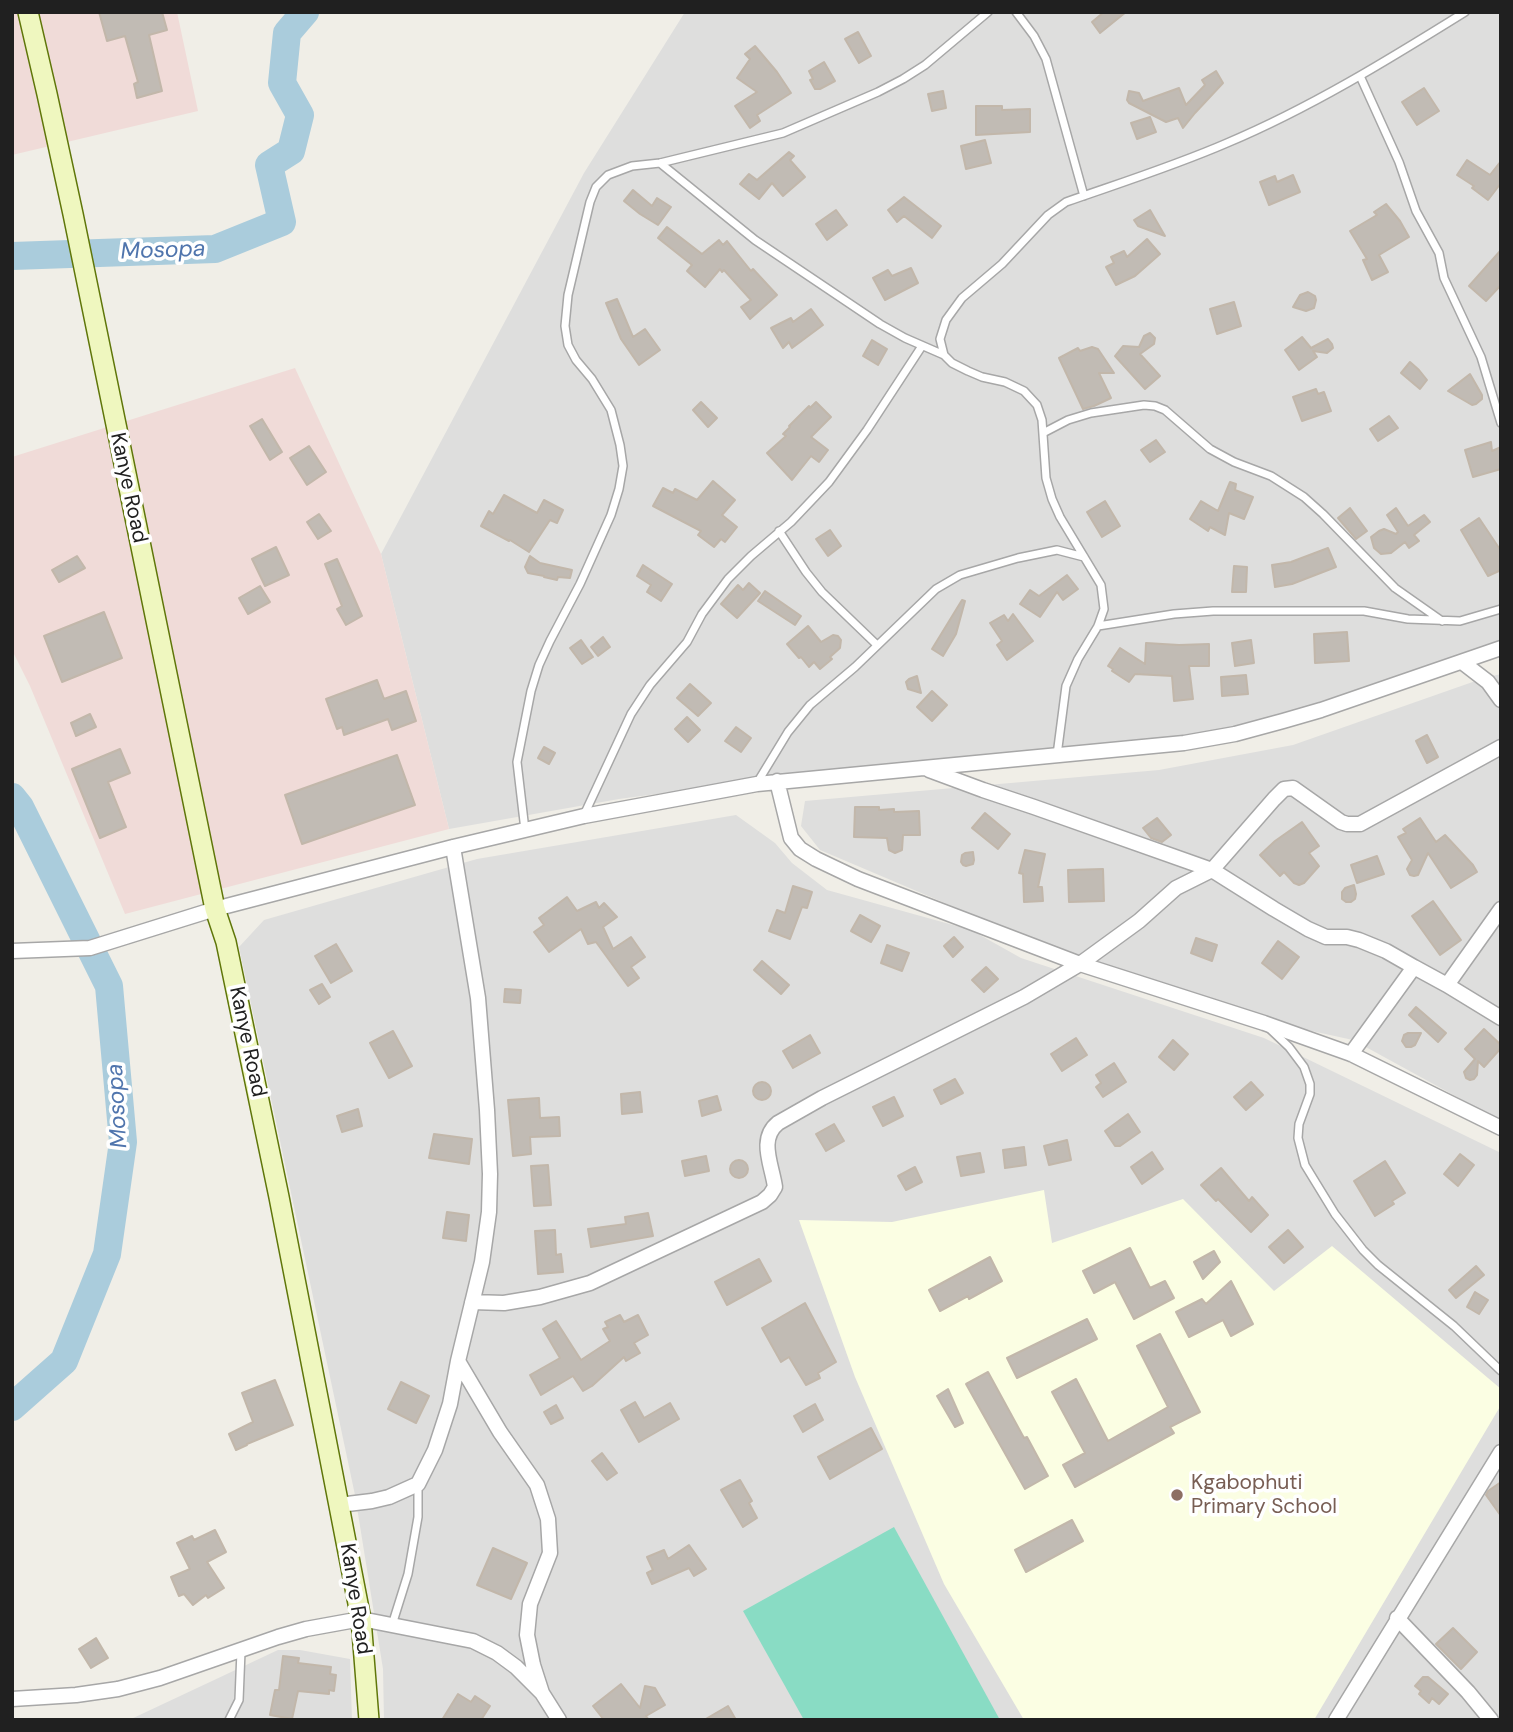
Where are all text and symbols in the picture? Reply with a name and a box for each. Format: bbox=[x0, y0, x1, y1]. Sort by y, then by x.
water label: Mosopa bbox=[120, 236, 206, 266]
street label: Kanye Road bbox=[104, 431, 152, 545]
street label: Kanye Road bbox=[223, 985, 271, 1099]
water label: Mosopa bbox=[102, 1063, 134, 1149]
place label: Kgabophuti Primary School bbox=[1191, 1470, 1337, 1520]
marker: Kgabophuti Primary School bbox=[1169, 1487, 1185, 1503]
street label: Kanye Road bbox=[334, 1542, 376, 1656]

